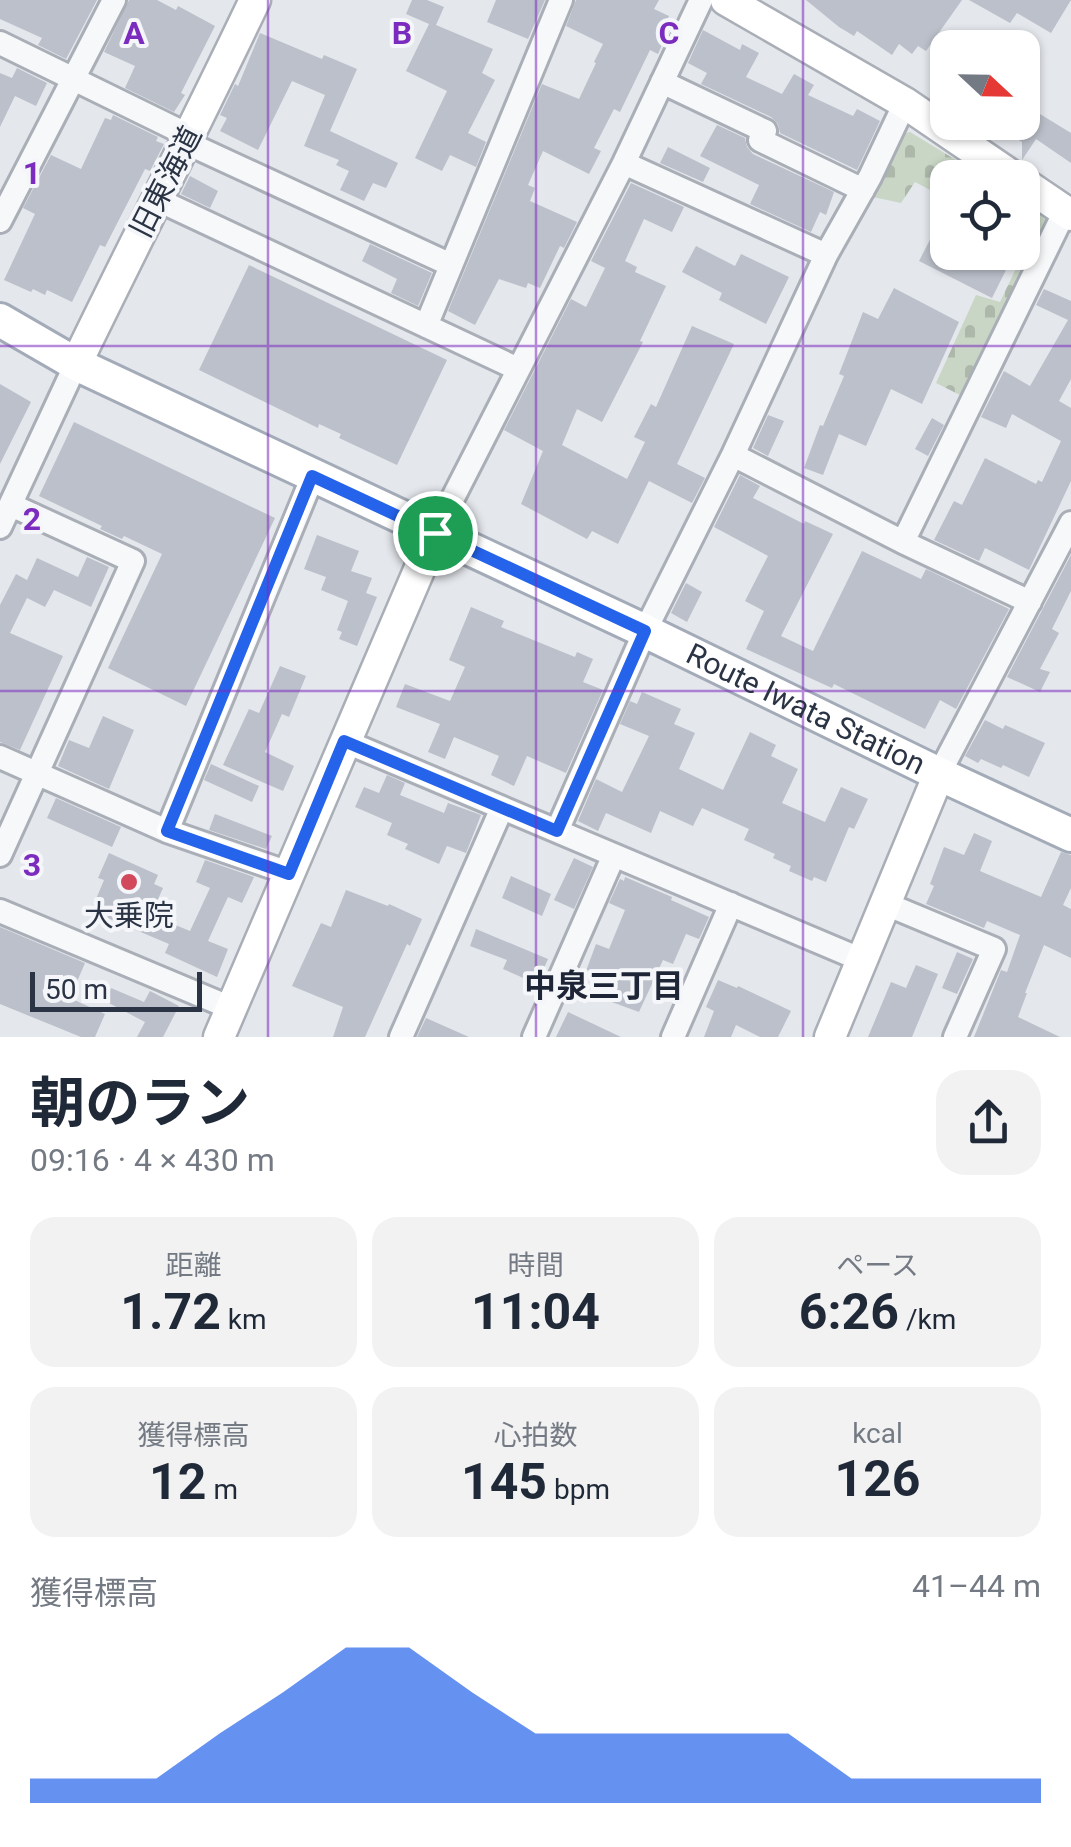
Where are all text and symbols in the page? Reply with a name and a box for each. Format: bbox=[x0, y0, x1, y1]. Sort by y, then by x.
text: A bbox=[123, 14, 145, 52]
text: B bbox=[392, 14, 412, 52]
text: C bbox=[659, 14, 679, 52]
north arrow bbox=[930, 30, 1040, 140]
map controls bbox=[930, 30, 1040, 270]
street label: 旧東海道 bbox=[123, 120, 208, 243]
text: 1 bbox=[23, 154, 41, 192]
button: locate bbox=[930, 160, 1040, 270]
pin bbox=[393, 491, 478, 576]
text: 2 bbox=[23, 500, 41, 538]
icon: arrive bbox=[408, 506, 463, 561]
street label: Route Iwata Station bbox=[681, 636, 931, 781]
text: 3 bbox=[23, 846, 41, 884]
marker: 大乗院 bbox=[118, 871, 140, 893]
place label: 大乗院 bbox=[84, 898, 174, 933]
scale bar bbox=[30, 967, 202, 1011]
district label: 中泉三丁目 bbox=[524, 967, 684, 1005]
text: 50 m bbox=[45, 973, 108, 1006]
button: share bbox=[936, 1070, 1041, 1175]
text: 朝のラン bbox=[30, 1071, 250, 1135]
text: 09:16 · 4 × 430 m bbox=[30, 1141, 275, 1179]
text: 距離 bbox=[165, 1249, 222, 1282]
text: 時間 bbox=[507, 1249, 564, 1282]
text: ペース bbox=[836, 1249, 919, 1282]
text: 1.72 bbox=[120, 1283, 221, 1341]
text: 11:04 bbox=[471, 1283, 600, 1341]
text: 6:26 bbox=[799, 1283, 899, 1341]
text: km bbox=[221, 1303, 267, 1336]
text: /km bbox=[899, 1303, 956, 1336]
text: kcal bbox=[852, 1417, 903, 1450]
text: 獲得標高 bbox=[137, 1419, 250, 1452]
text: 心拍数 bbox=[493, 1419, 578, 1452]
text: 126 bbox=[834, 1450, 921, 1508]
text: 12 bbox=[149, 1453, 206, 1511]
text: 145 bbox=[461, 1453, 547, 1511]
text: m bbox=[206, 1473, 238, 1506]
text: bpm bbox=[547, 1473, 610, 1506]
text: 41–44 m bbox=[912, 1567, 1041, 1605]
text: 獲得標高 bbox=[30, 1574, 158, 1612]

